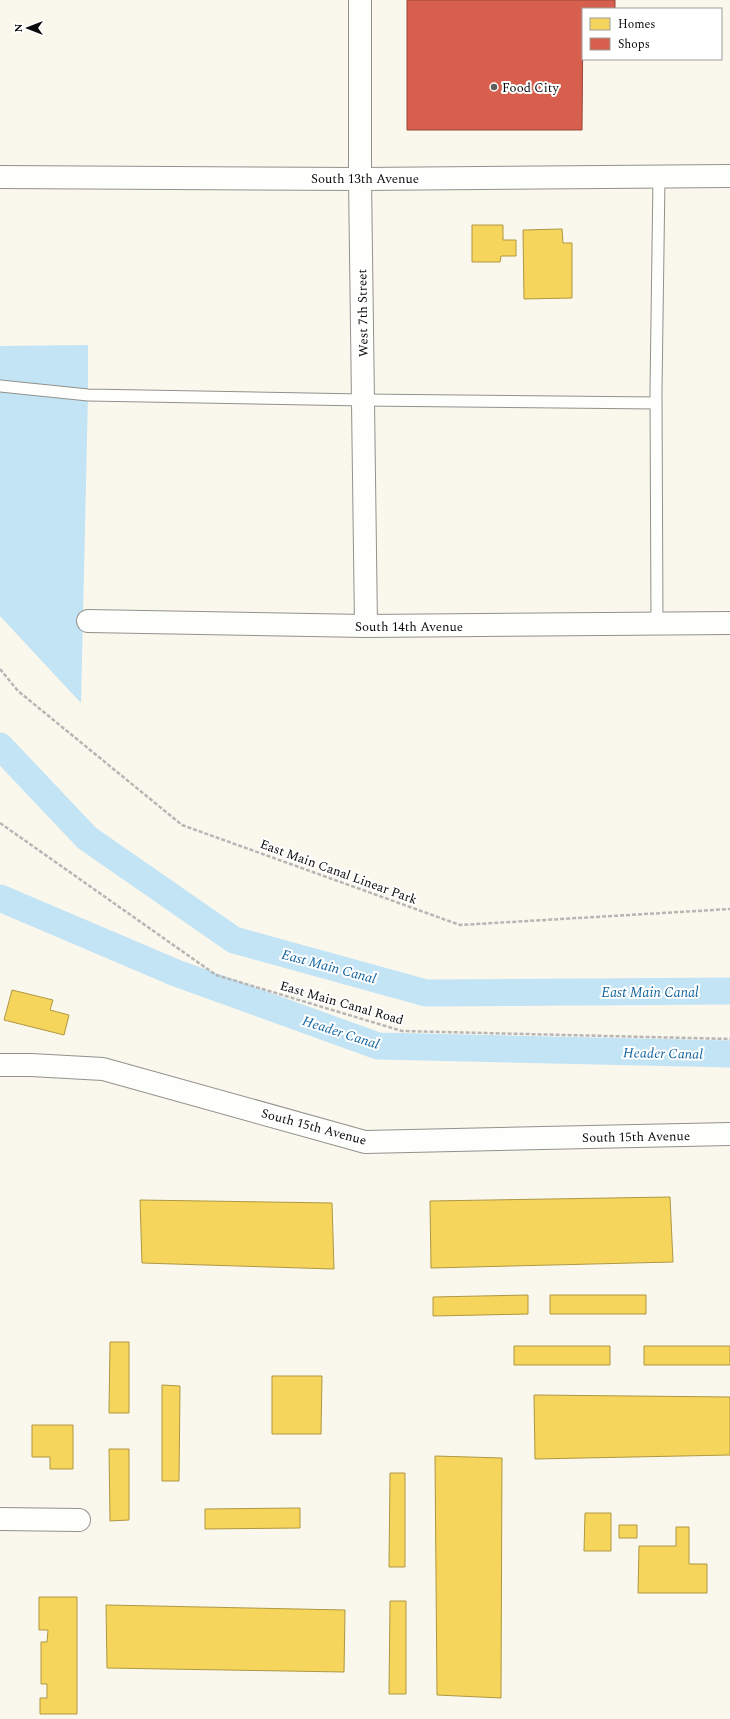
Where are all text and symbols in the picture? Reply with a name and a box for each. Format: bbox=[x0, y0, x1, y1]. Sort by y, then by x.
north arrow bbox=[8, 8, 48, 48]
legend bbox=[582, 8, 722, 60]
text: Homes bbox=[618, 15, 656, 34]
text: N bbox=[10, 23, 27, 32]
text: Shops bbox=[618, 35, 650, 54]
place label: Food City bbox=[502, 78, 559, 98]
marker: Food City bbox=[489, 82, 499, 92]
street label: South 13th Avenue bbox=[311, 169, 419, 189]
street label: West 7th Street bbox=[352, 268, 374, 357]
street label: South 14th Avenue bbox=[355, 617, 463, 637]
street label: East Main Canal Linear Park bbox=[257, 834, 420, 910]
water label: East Main Canal bbox=[279, 944, 379, 989]
street label: East Main Canal Road bbox=[278, 976, 406, 1030]
water label: East Main Canal bbox=[601, 982, 699, 1003]
water label: Header Canal bbox=[300, 1010, 382, 1055]
water label: Header Canal bbox=[623, 1042, 703, 1065]
street label: South 15th Avenue bbox=[259, 1103, 369, 1151]
street label: South 15th Avenue bbox=[582, 1126, 690, 1148]

